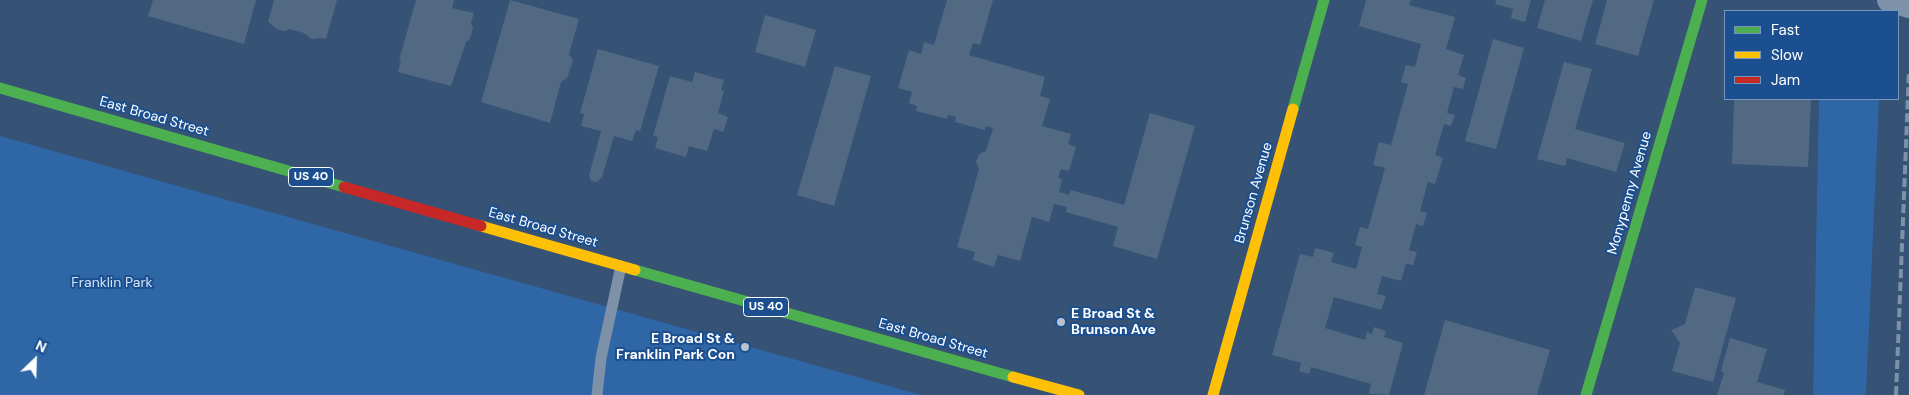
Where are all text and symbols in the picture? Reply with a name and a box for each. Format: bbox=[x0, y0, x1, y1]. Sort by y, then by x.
legend bbox=[1724, 10, 1899, 100]
text: Fast bbox=[1771, 20, 1800, 40]
text: Slow bbox=[1771, 45, 1803, 65]
text: Jam bbox=[1771, 70, 1800, 90]
street label: East Broad Street bbox=[97, 93, 211, 141]
street label: Monypenny Avenue bbox=[1604, 129, 1656, 257]
street label: Brunson Avenue bbox=[1232, 141, 1276, 245]
road number: US 40 bbox=[288, 168, 334, 186]
street label: East Broad Street bbox=[486, 204, 600, 252]
park label: Franklin Park bbox=[71, 275, 153, 291]
road number: US 40 bbox=[744, 298, 788, 316]
place label: E Broad St & Brunson Ave bbox=[1071, 306, 1156, 338]
street label: East Broad Street bbox=[876, 315, 990, 363]
marker: E Broad St & Brunson Ave bbox=[1055, 316, 1067, 328]
place label: E Broad St & Franklin Park Con bbox=[616, 331, 735, 364]
north arrow bbox=[10, 335, 60, 385]
text: N bbox=[33, 336, 49, 357]
marker: E Broad St & Franklin Park Con bbox=[739, 341, 751, 353]

